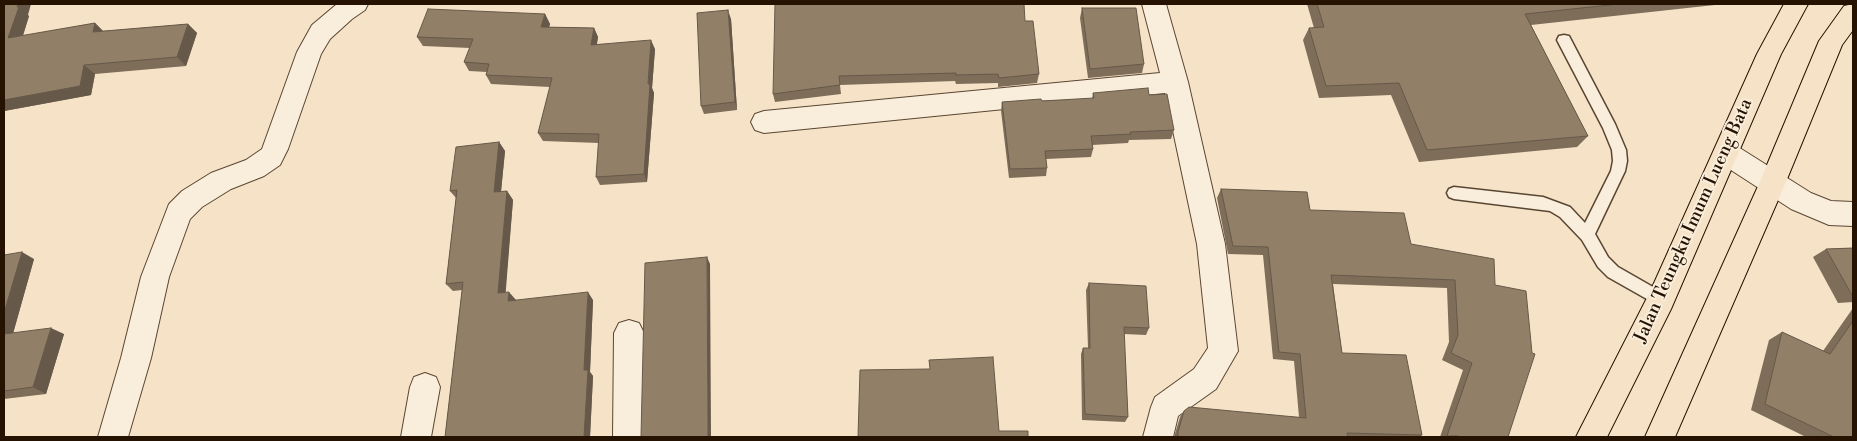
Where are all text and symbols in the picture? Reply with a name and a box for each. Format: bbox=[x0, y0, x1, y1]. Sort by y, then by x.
street label: Jalan Teungku Imum Lueng Bata bbox=[1630, 96, 1758, 346]

